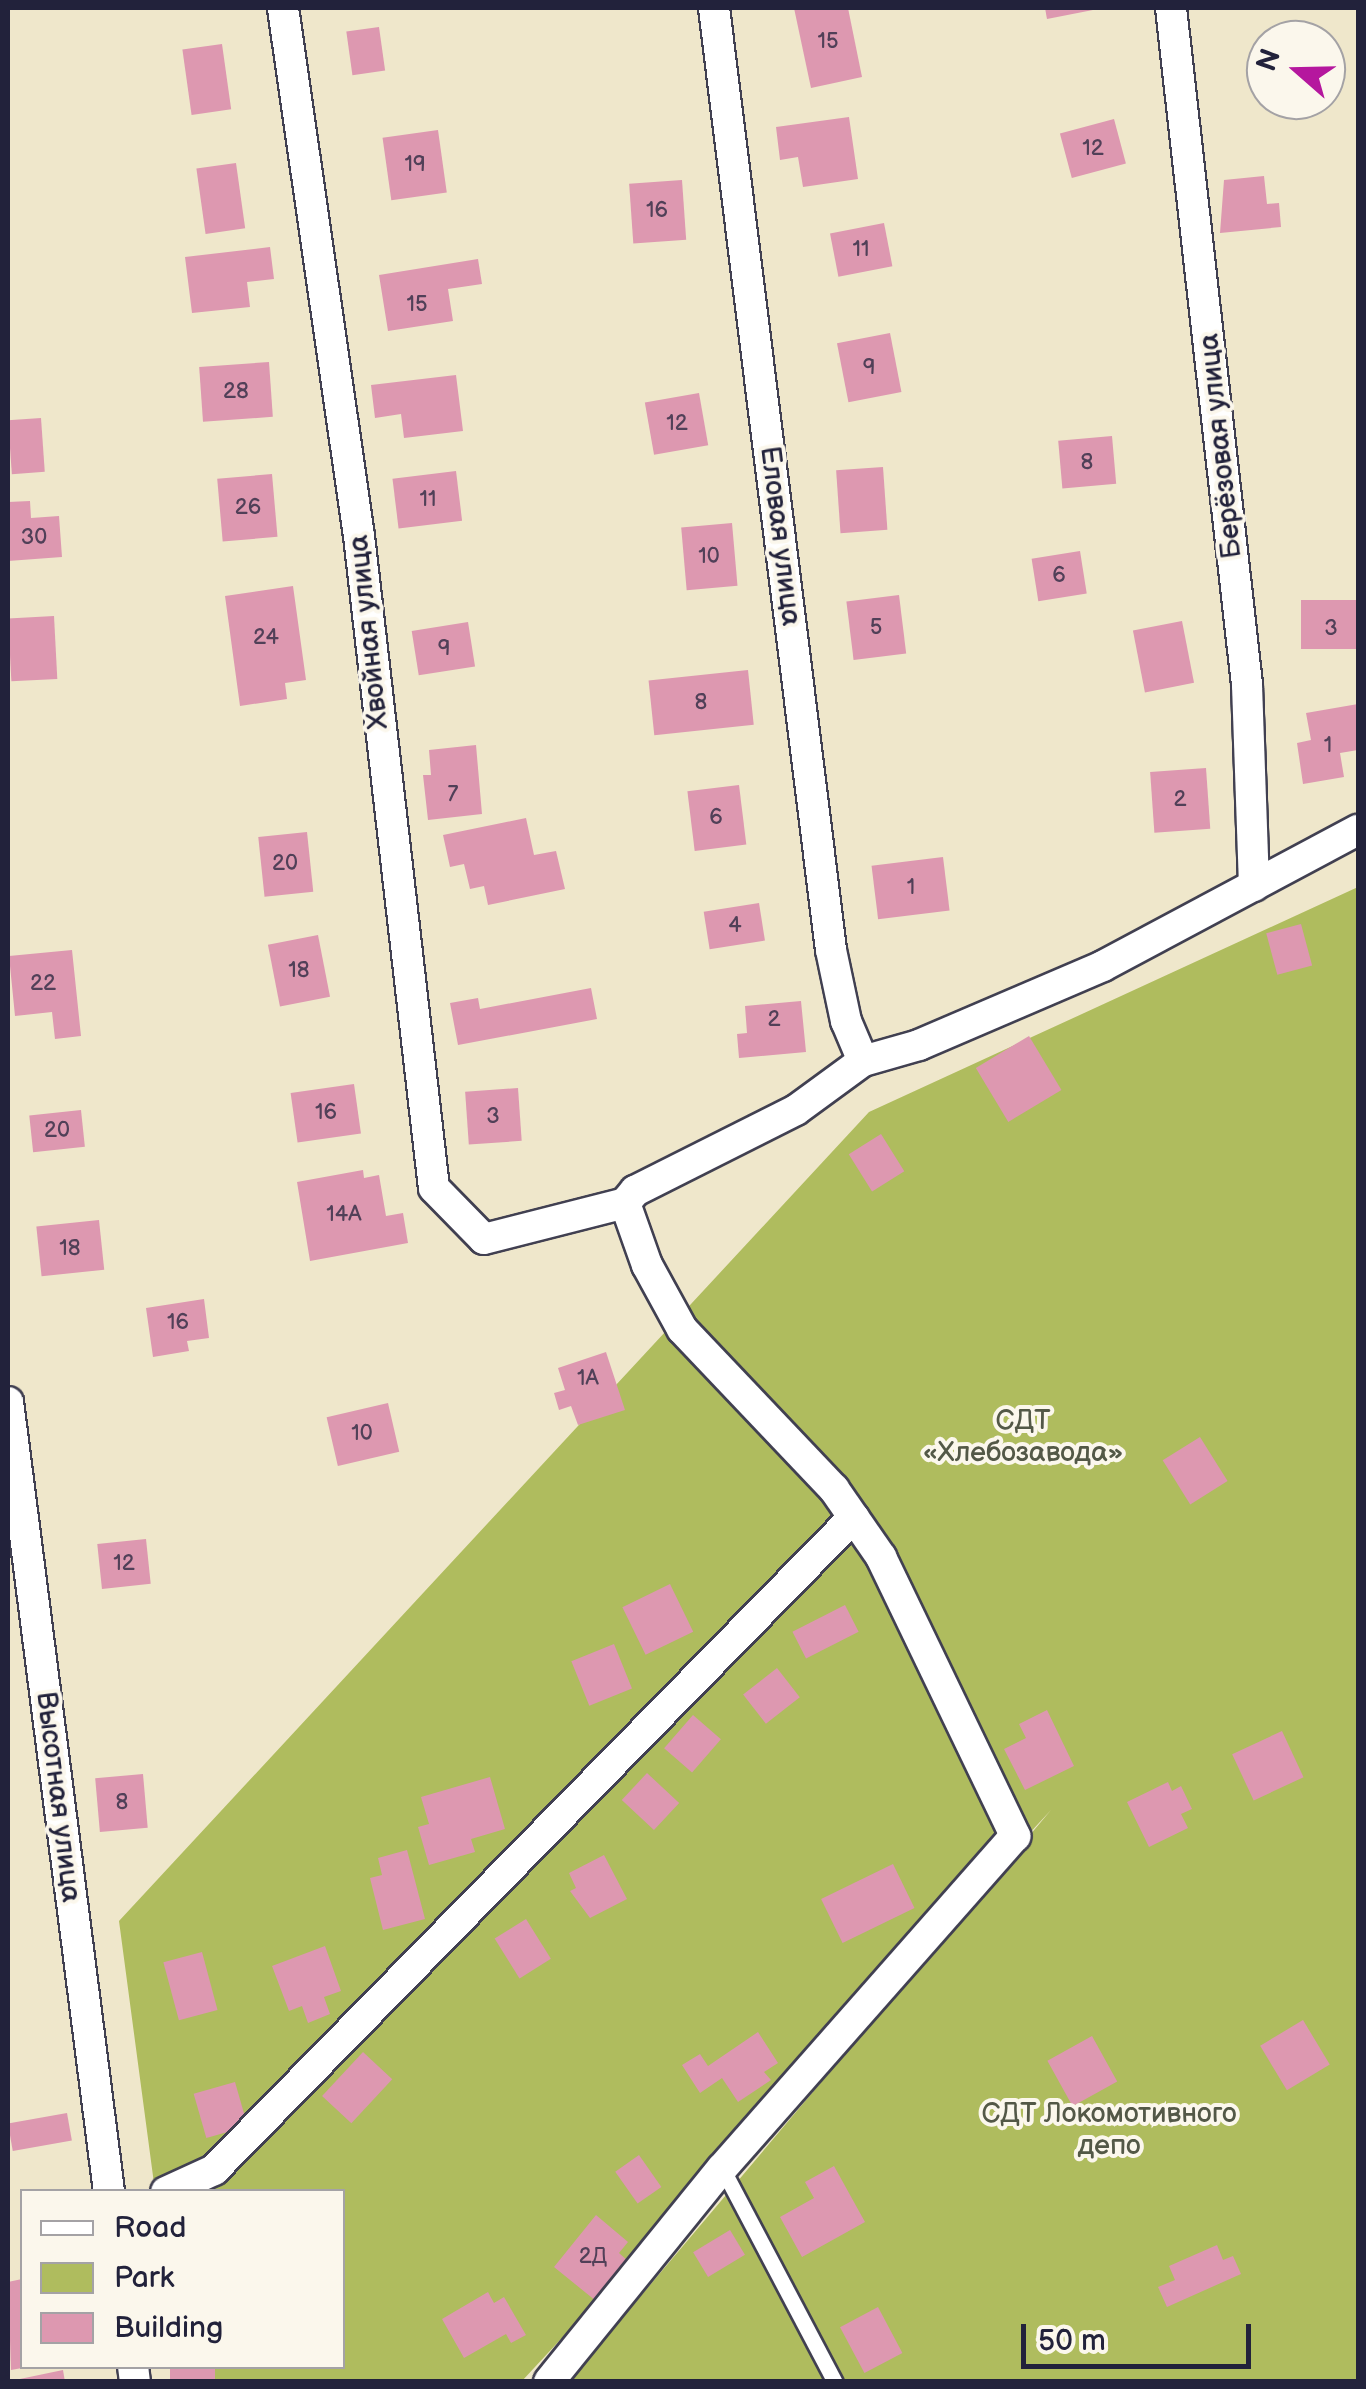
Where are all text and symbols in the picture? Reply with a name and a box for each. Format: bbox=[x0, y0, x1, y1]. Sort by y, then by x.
north arrow bbox=[1246, 20, 1346, 120]
house number: 15 bbox=[817, 29, 839, 55]
text: N bbox=[1250, 45, 1288, 76]
house number: 12 bbox=[1082, 136, 1104, 162]
house number: 19 bbox=[404, 152, 426, 178]
house number: 16 bbox=[646, 198, 668, 224]
house number: 11 bbox=[852, 237, 870, 263]
house number: 15 bbox=[406, 292, 428, 318]
street label: Берёзовая улица bbox=[1192, 332, 1250, 560]
house number: 9 bbox=[863, 355, 875, 381]
house number: 28 bbox=[223, 379, 249, 405]
house number: 12 bbox=[666, 411, 688, 437]
street label: Еловая улица bbox=[752, 444, 808, 628]
house number: 8 bbox=[1081, 450, 1093, 476]
house number: 11 bbox=[419, 487, 437, 513]
house number: 26 bbox=[235, 495, 261, 521]
house number: 30 bbox=[21, 525, 47, 551]
street label: Хвойная улица bbox=[342, 533, 396, 731]
house number: 10 bbox=[698, 544, 720, 570]
house number: 6 bbox=[1052, 563, 1066, 589]
house number: 5 bbox=[870, 615, 882, 641]
house number: 3 bbox=[1324, 616, 1338, 642]
house number: 24 bbox=[253, 625, 279, 651]
house number: 9 bbox=[438, 636, 450, 662]
house number: 8 bbox=[695, 690, 707, 716]
house number: 1 bbox=[1324, 733, 1332, 759]
house number: 7 bbox=[448, 782, 458, 808]
house number: 2 bbox=[1174, 787, 1186, 813]
house number: 6 bbox=[709, 805, 723, 831]
house number: 20 bbox=[272, 851, 298, 877]
house number: 1 bbox=[907, 875, 915, 901]
house number: 4 bbox=[728, 913, 742, 939]
house number: 18 bbox=[288, 958, 310, 984]
house number: 22 bbox=[30, 971, 56, 997]
house number: 2 bbox=[768, 1007, 780, 1033]
house number: 16 bbox=[315, 1100, 337, 1126]
house number: 3 bbox=[486, 1104, 500, 1130]
house number: 20 bbox=[44, 1118, 70, 1144]
house number: 14А bbox=[326, 1202, 362, 1228]
house number: 18 bbox=[59, 1236, 81, 1262]
house number: 16 bbox=[167, 1310, 189, 1336]
house number: 1А bbox=[577, 1366, 599, 1392]
park label: СДТ «Хлебозавода» bbox=[923, 1404, 1123, 1470]
house number: 10 bbox=[351, 1421, 373, 1447]
house number: 12 bbox=[113, 1551, 135, 1577]
street label: Высотная улица bbox=[28, 1690, 88, 1904]
house number: 8 bbox=[116, 1790, 128, 1816]
park label: СДТ Локомотивного депо bbox=[981, 2097, 1237, 2163]
legend bbox=[20, 2189, 345, 2369]
text: Road bbox=[114, 2210, 187, 2246]
house number: 2Д bbox=[579, 2244, 607, 2270]
text: Park bbox=[114, 2260, 174, 2296]
scale bar bbox=[1026, 2304, 1256, 2366]
text: Building bbox=[114, 2310, 223, 2346]
text: 50 m bbox=[1038, 2323, 1106, 2359]

